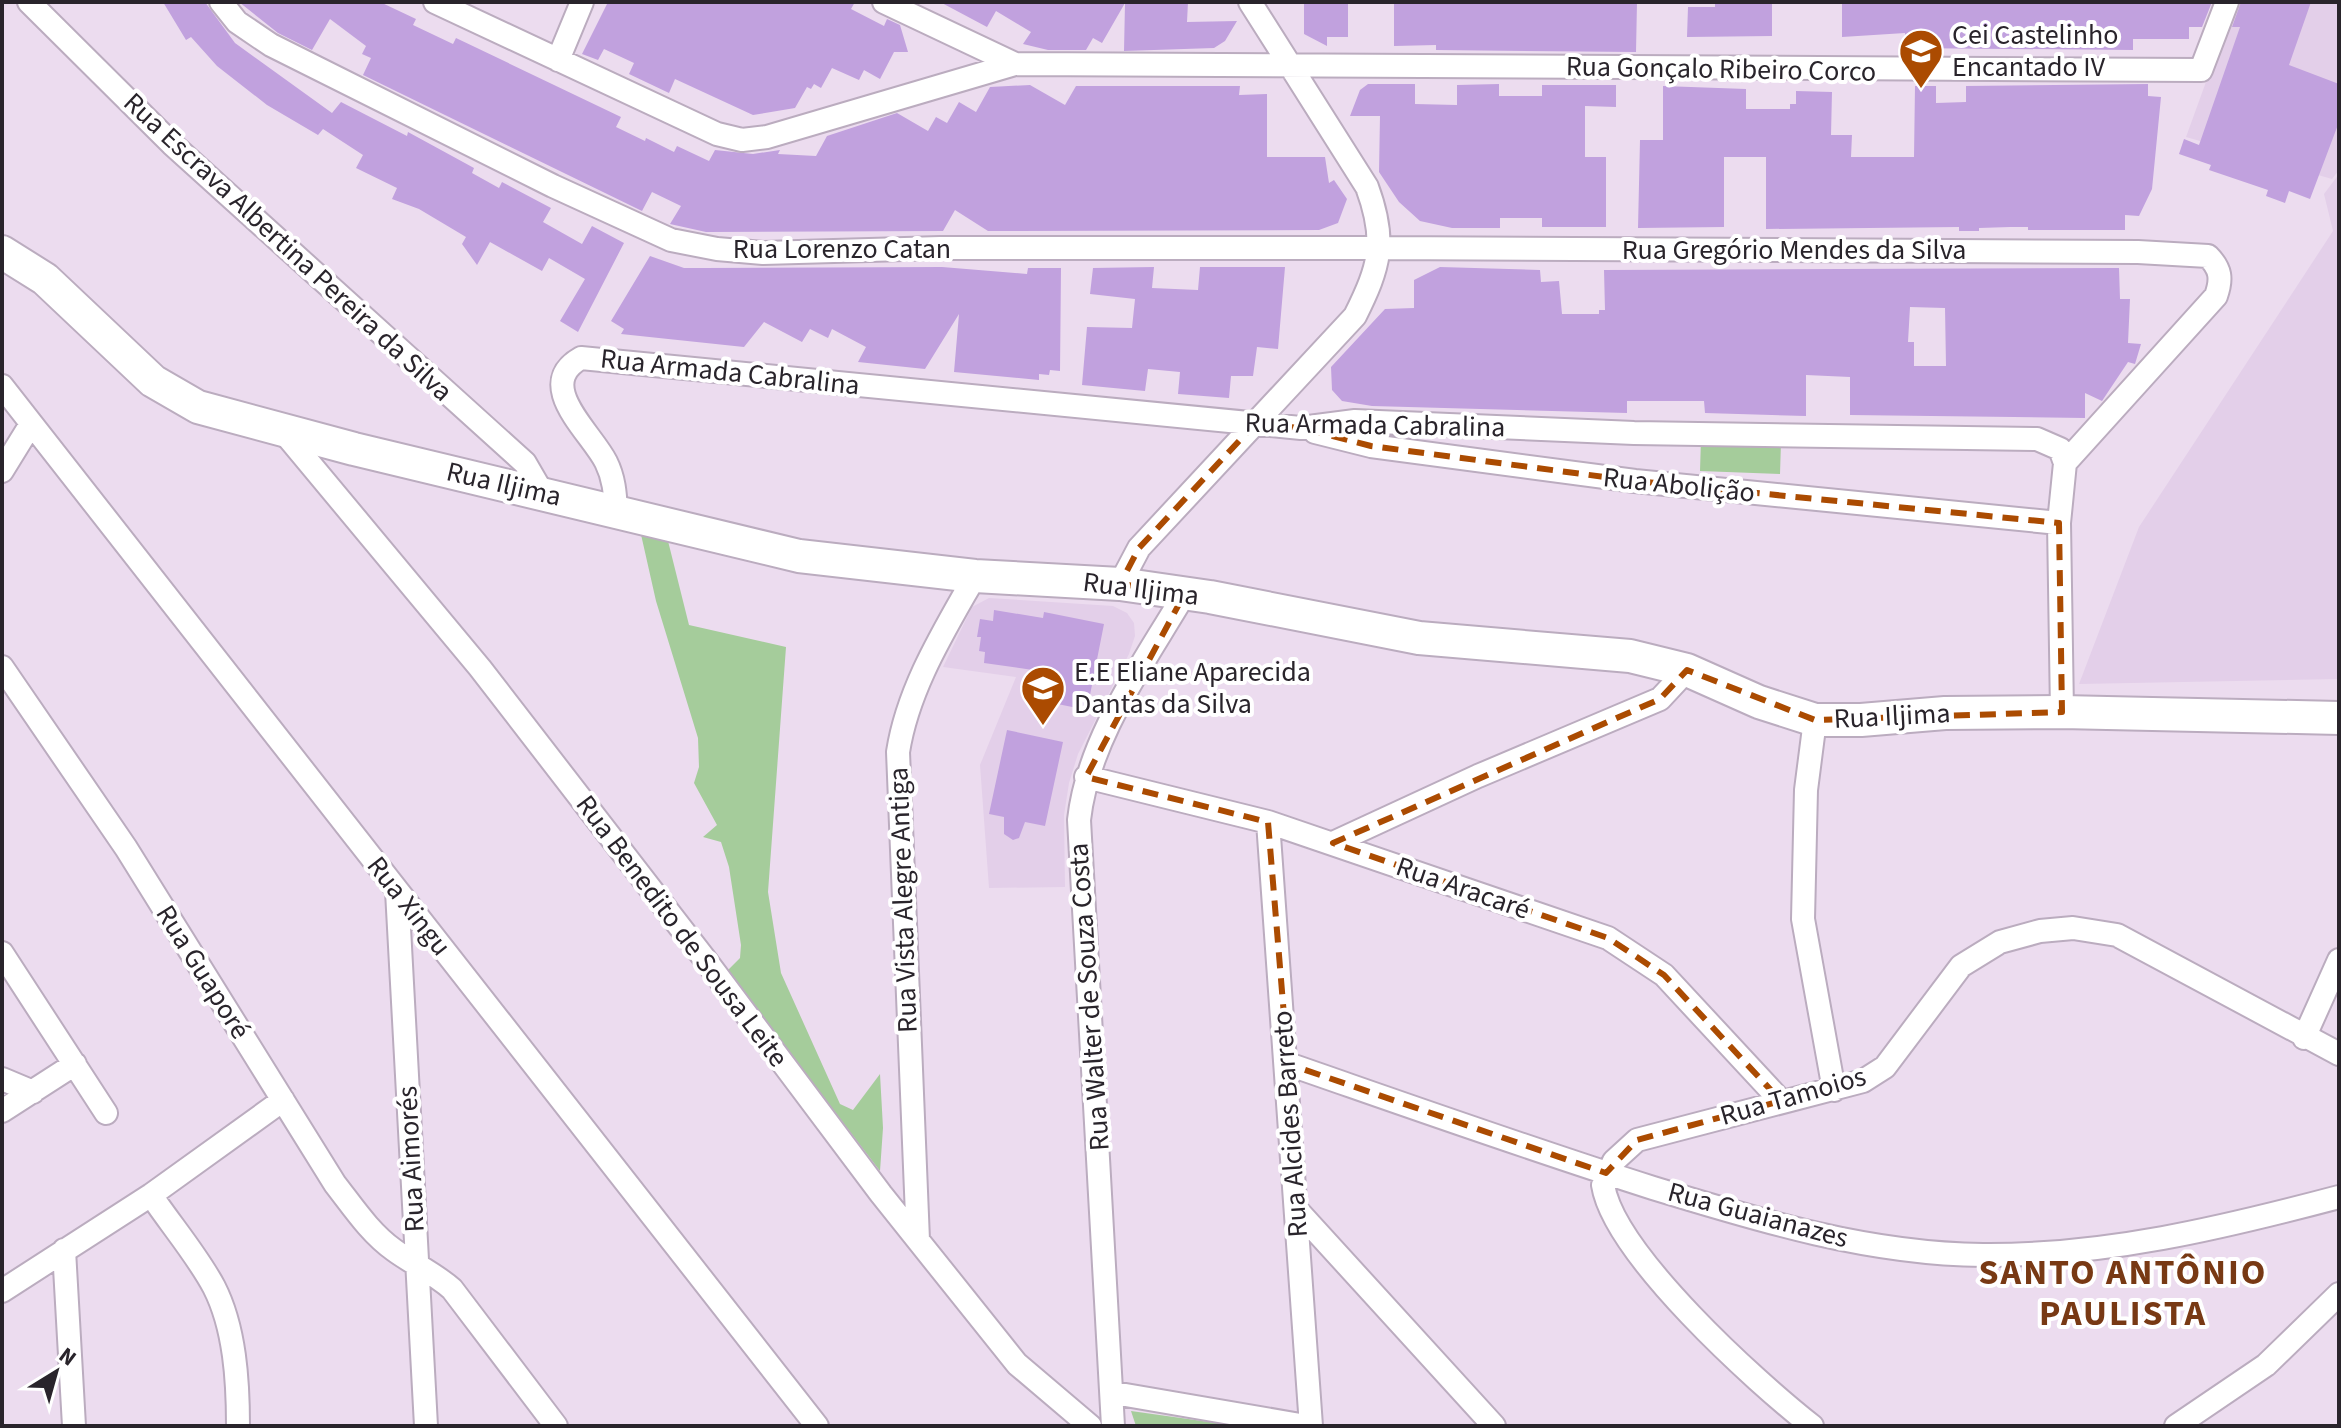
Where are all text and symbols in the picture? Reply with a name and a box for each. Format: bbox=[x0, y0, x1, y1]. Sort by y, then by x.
place label: Cei Castelinho Encantado IV bbox=[1952, 15, 2118, 87]
school or university icon: Cei Castelinho Encantado IV bbox=[1897, 27, 1945, 90]
street label: Rua Gonçalo Ribeiro Corco bbox=[1565, 46, 1877, 92]
street label: Rua Escrava Albertina Pereira da Silva bbox=[114, 83, 462, 411]
street label: Rua Lorenzo Catan bbox=[733, 229, 951, 269]
street label: Rua Gregório Mendes da Silva bbox=[1622, 230, 1966, 270]
street label: Rua Armada Cabralina bbox=[598, 338, 862, 406]
street label: Rua Armada Cabralina bbox=[1244, 403, 1506, 447]
street label: Rua Iljima bbox=[443, 451, 565, 517]
street label: Rua Abolição bbox=[1601, 457, 1757, 513]
street label: Rua Iljima bbox=[1081, 562, 1201, 616]
place label: E.E Eliane Aparecida Dantas da Silva bbox=[1074, 652, 1311, 724]
school or university icon: E.E Eliane Aparecida Dantas da Silva bbox=[1019, 664, 1067, 727]
street label: Rua Iljima bbox=[1833, 693, 1951, 739]
street label: Rua Vista Alegre Antiga bbox=[878, 767, 928, 1033]
street label: Rua Benedito de Sousa Leite bbox=[566, 787, 798, 1075]
street label: Rua Walter de Souza Costa bbox=[1058, 842, 1120, 1152]
street label: Rua Aracaré bbox=[1391, 846, 1535, 930]
street label: Rua Xingu bbox=[357, 848, 461, 964]
street label: Rua Guaporé bbox=[146, 897, 260, 1047]
street label: Rua Alcides Barreto bbox=[1262, 1009, 1318, 1239]
street label: Rua Tamoios bbox=[1715, 1056, 1871, 1136]
street label: Rua Aimorés bbox=[387, 1085, 435, 1233]
street label: Rua Guaianazes bbox=[1663, 1172, 1853, 1258]
district label: SANTO ANTÔNIO PAULISTA bbox=[1979, 1247, 2268, 1339]
north arrow bbox=[16, 1332, 96, 1412]
text: N bbox=[52, 1340, 83, 1374]

